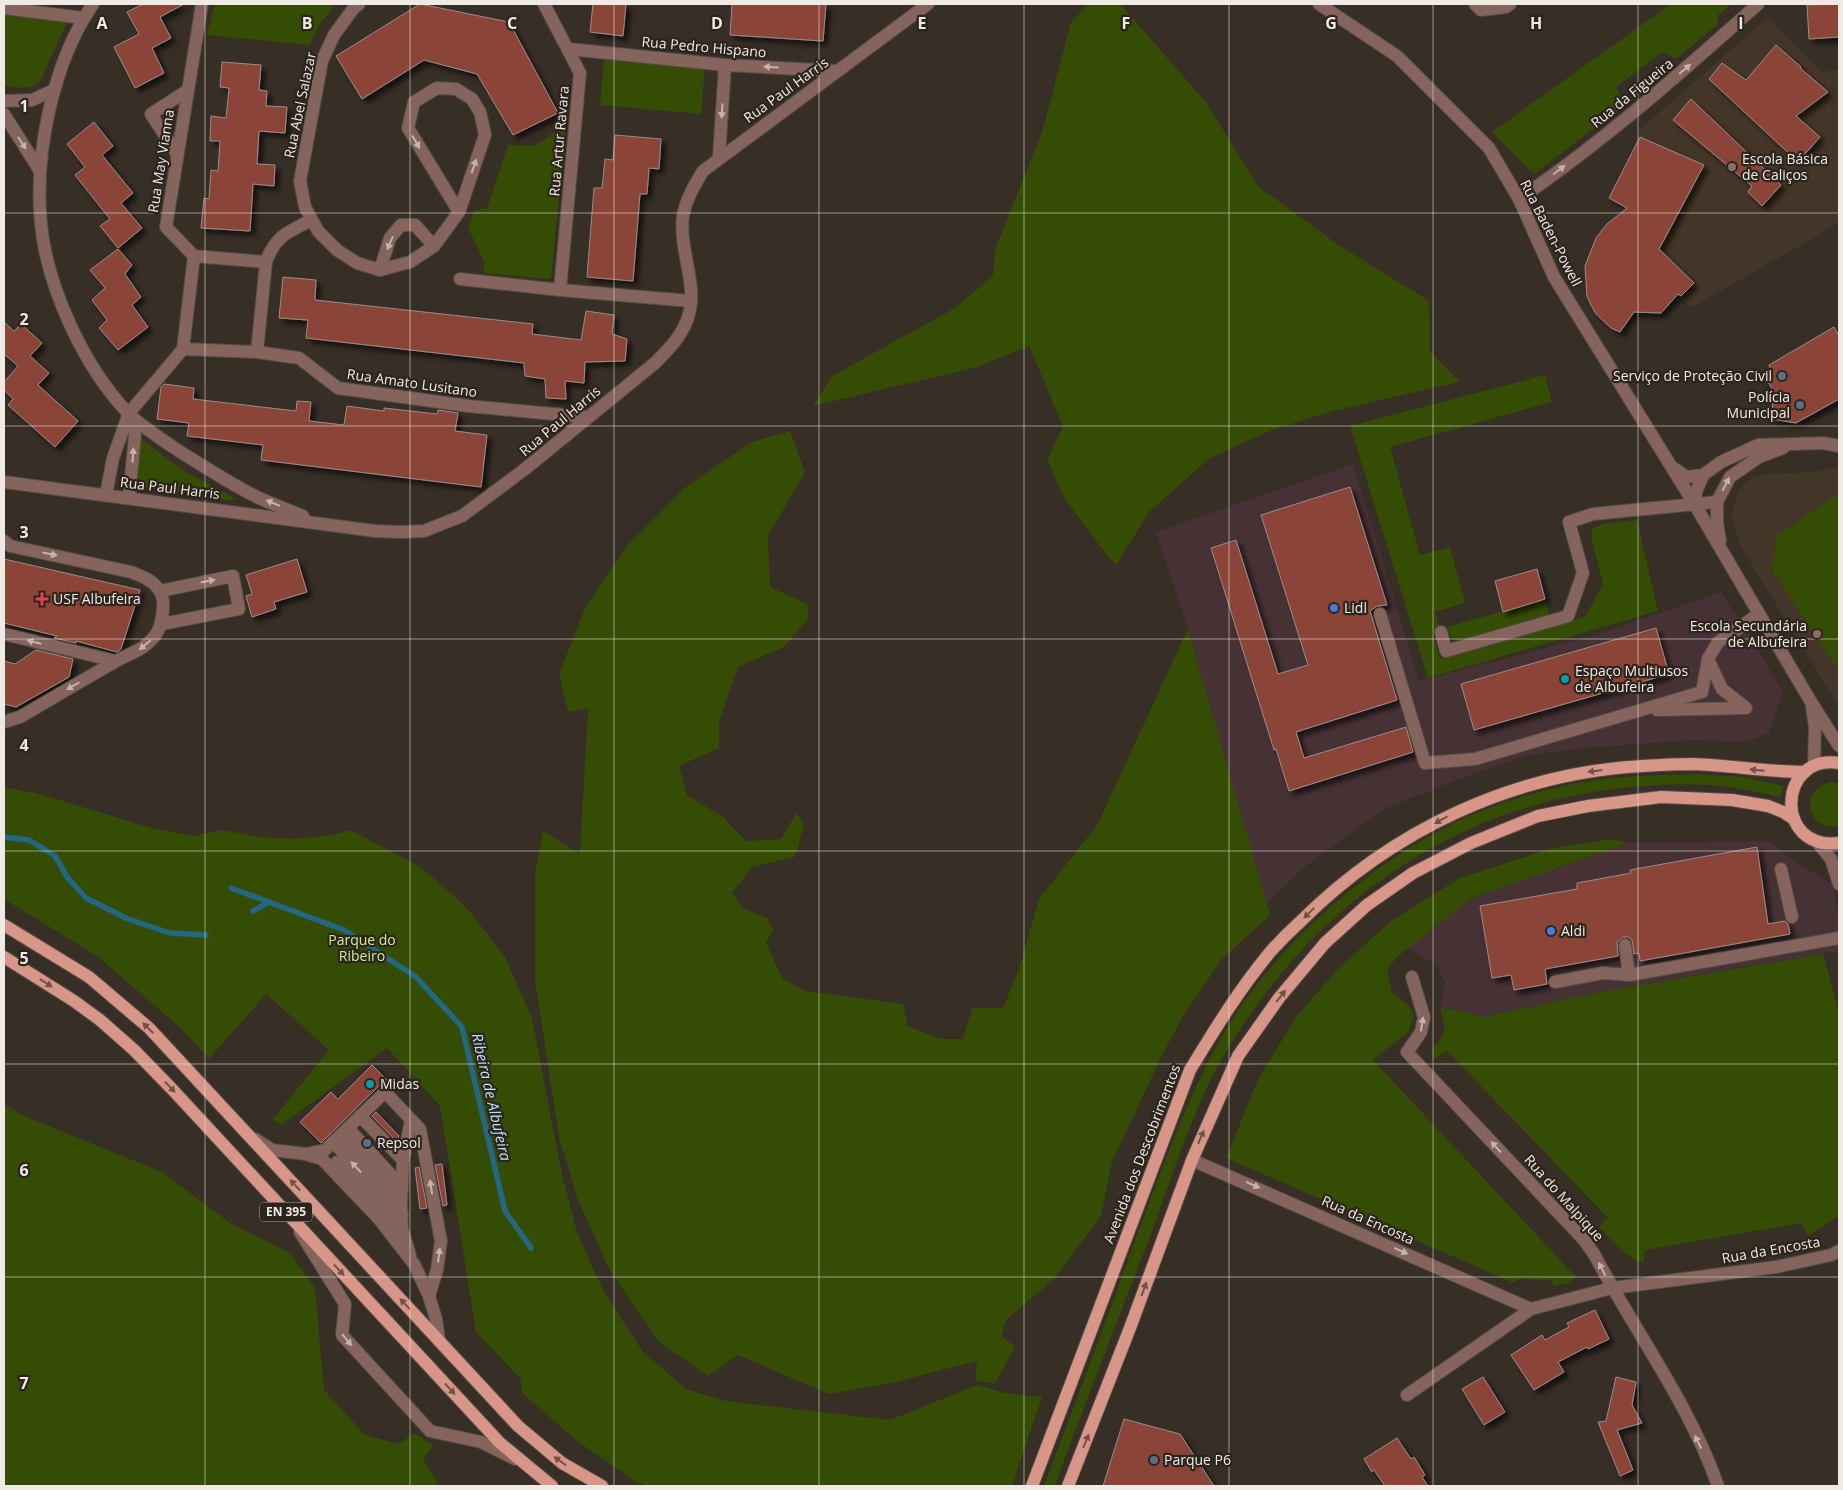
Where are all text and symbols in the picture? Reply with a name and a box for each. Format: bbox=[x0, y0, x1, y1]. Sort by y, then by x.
text: A bbox=[96, 12, 108, 34]
text: B bbox=[302, 12, 312, 34]
text: C bbox=[507, 12, 517, 34]
text: D bbox=[711, 12, 723, 34]
text: E bbox=[918, 12, 927, 34]
text: F bbox=[1122, 12, 1130, 34]
text: G bbox=[1325, 12, 1337, 34]
text: H bbox=[1530, 12, 1542, 34]
text: I bbox=[1738, 12, 1744, 34]
street label: Rua Pedro Hispano bbox=[641, 32, 767, 61]
street label: Rua Abel Salazar bbox=[279, 50, 320, 160]
street label: Rua Paul Harris bbox=[740, 52, 832, 127]
street label: Rua da Figueira bbox=[1587, 54, 1677, 132]
one-way arrow bbox=[762, 63, 778, 71]
one-way arrow bbox=[1679, 63, 1692, 74]
street label: Rua Artur Ravara bbox=[544, 85, 573, 197]
text: 1 bbox=[19, 95, 29, 117]
one-way arrow bbox=[718, 104, 726, 120]
street label: Rua May Vianna bbox=[143, 108, 178, 214]
one-way arrow bbox=[17, 136, 26, 149]
one-way arrow bbox=[412, 136, 421, 149]
place label: Escola Básica de Caliços bbox=[1742, 149, 1828, 184]
one-way arrow bbox=[470, 158, 478, 173]
marker: Escola Básica de Caliços bbox=[1726, 161, 1738, 173]
one-way arrow bbox=[1552, 165, 1566, 175]
street label: Rua Baden-Powell bbox=[1516, 176, 1587, 289]
one-way arrow bbox=[385, 235, 394, 250]
text: 2 bbox=[19, 308, 29, 330]
street label: Rua Amato Lusitano bbox=[346, 364, 478, 401]
place label: Serviço de Proteção Civil bbox=[1613, 366, 1772, 385]
marker: Serviço de Proteção Civil bbox=[1776, 370, 1788, 382]
street label: Rua Paul Harris bbox=[515, 381, 604, 460]
place label: Polícia Municipal bbox=[1727, 387, 1790, 422]
marker: Polícia Municipal bbox=[1794, 399, 1806, 411]
one-way arrow bbox=[130, 447, 138, 463]
street label: Rua Paul Harris bbox=[119, 472, 221, 503]
one-way arrow bbox=[1722, 477, 1730, 491]
one-way arrow bbox=[266, 499, 280, 507]
text: 3 bbox=[19, 521, 29, 543]
one-way arrow bbox=[42, 550, 57, 558]
one-way arrow bbox=[201, 577, 216, 585]
place label: USF Albufeira bbox=[53, 589, 141, 608]
marker: USF Albufeira bbox=[35, 592, 49, 606]
place label: Lidl bbox=[1344, 598, 1367, 617]
marker: Lidl bbox=[1328, 602, 1340, 614]
place label: Escola Secundária de Albufeira bbox=[1690, 616, 1807, 651]
marker: Escola Secundária de Albufeira bbox=[1811, 628, 1823, 640]
one-way arrow bbox=[26, 637, 41, 645]
one-way arrow bbox=[138, 640, 151, 651]
place label: Espaço Multiusos de Albufeira bbox=[1575, 661, 1688, 696]
marker: Espaço Multiusos de Albufeira bbox=[1559, 673, 1571, 685]
one-way arrow bbox=[66, 682, 80, 690]
text: 4 bbox=[19, 734, 29, 756]
one-way arrow bbox=[1748, 766, 1764, 774]
one-way arrow bbox=[1586, 767, 1602, 775]
one-way arrow bbox=[1433, 816, 1448, 824]
one-way arrow bbox=[1303, 907, 1315, 919]
place label: Aldi bbox=[1561, 921, 1586, 940]
marker: Aldi bbox=[1545, 925, 1557, 937]
park label: Parque do Ribeiro bbox=[328, 930, 396, 965]
text: 5 bbox=[19, 947, 29, 969]
one-way arrow bbox=[39, 978, 52, 987]
one-way arrow bbox=[1275, 990, 1286, 1003]
one-way arrow bbox=[1419, 1015, 1427, 1031]
one-way arrow bbox=[142, 1022, 154, 1034]
water label: Ribeira de Albufeira bbox=[468, 1031, 517, 1163]
street label: Avenida dos Descobrimentos bbox=[1099, 1061, 1185, 1246]
place label: Midas bbox=[380, 1074, 419, 1093]
marker: Midas bbox=[364, 1078, 376, 1090]
one-way arrow bbox=[164, 1080, 176, 1092]
one-way arrow bbox=[1198, 1130, 1206, 1144]
place label: Repsol bbox=[377, 1133, 421, 1152]
marker: Repsol bbox=[361, 1137, 373, 1149]
one-way arrow bbox=[1490, 1141, 1502, 1153]
street label: Rua do Malpique bbox=[1520, 1150, 1608, 1245]
text: 6 bbox=[19, 1159, 29, 1181]
one-way arrow bbox=[350, 1161, 362, 1173]
one-way arrow bbox=[426, 1178, 434, 1194]
one-way arrow bbox=[289, 1179, 301, 1191]
one-way arrow bbox=[1246, 1182, 1260, 1190]
street label: Rua da Encosta bbox=[1319, 1191, 1418, 1248]
road number: EN 395 bbox=[260, 1202, 312, 1222]
street label: Rua da Encosta bbox=[1720, 1232, 1822, 1268]
one-way arrow bbox=[435, 1247, 443, 1263]
one-way arrow bbox=[1394, 1248, 1408, 1256]
one-way arrow bbox=[1598, 1262, 1606, 1276]
one-way arrow bbox=[333, 1264, 345, 1276]
one-way arrow bbox=[1141, 1282, 1148, 1297]
one-way arrow bbox=[400, 1298, 411, 1311]
one-way arrow bbox=[342, 1334, 353, 1347]
text: 7 bbox=[19, 1372, 29, 1394]
one-way arrow bbox=[444, 1383, 456, 1395]
one-way arrow bbox=[1082, 1434, 1090, 1448]
one-way arrow bbox=[1694, 1434, 1702, 1449]
place label: Parque P6 bbox=[1164, 1450, 1231, 1469]
marker: Parque P6 bbox=[1148, 1454, 1160, 1466]
one-way arrow bbox=[553, 1456, 567, 1466]

